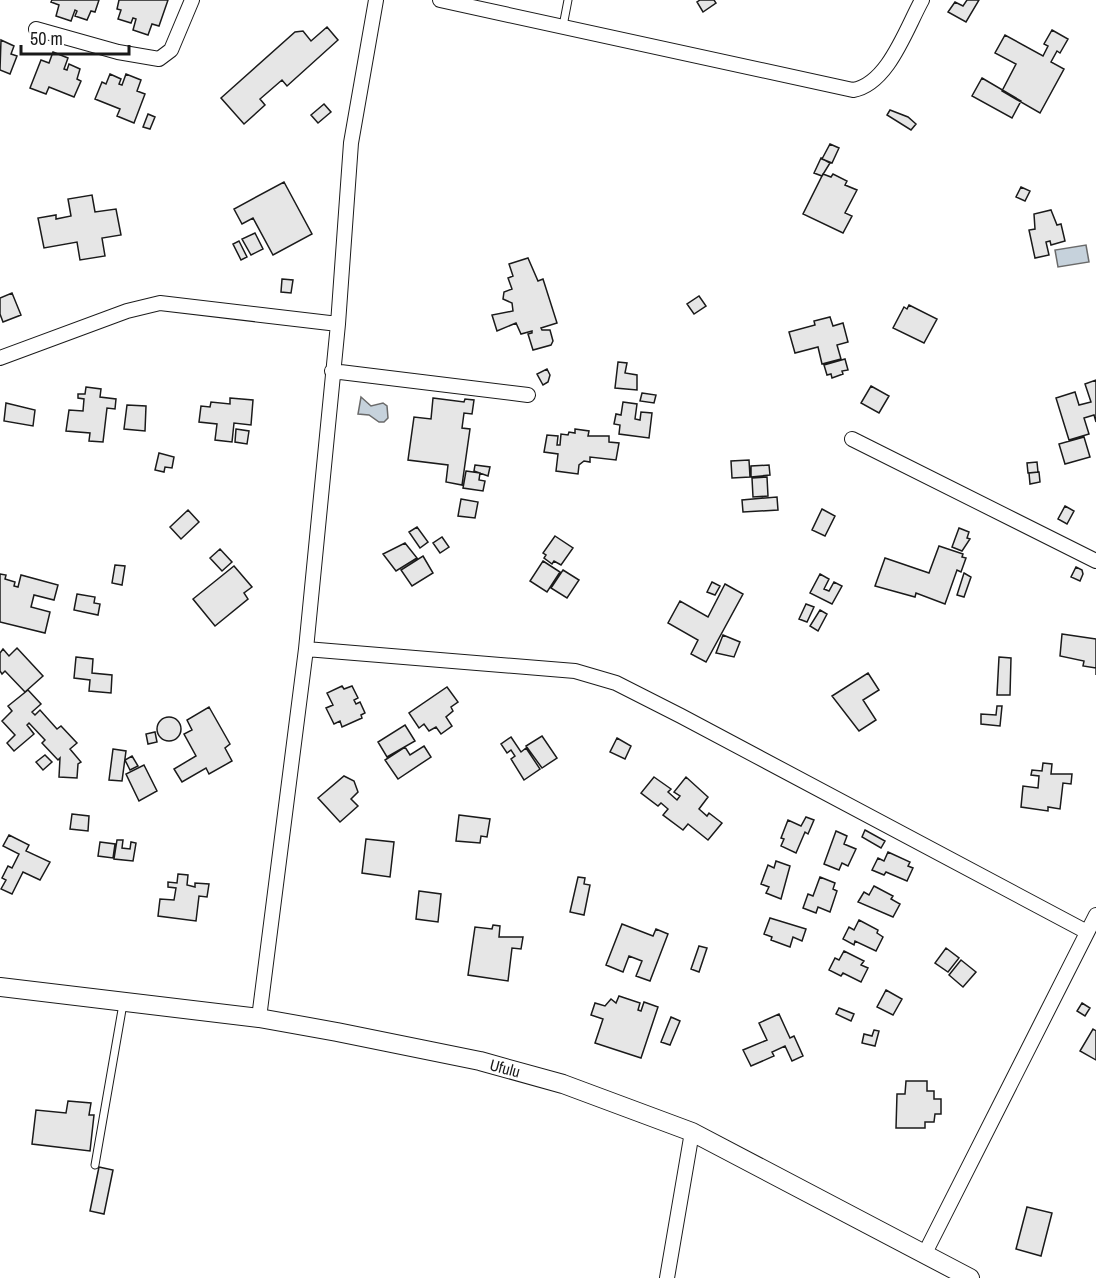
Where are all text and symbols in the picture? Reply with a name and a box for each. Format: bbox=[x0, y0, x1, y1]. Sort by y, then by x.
scale bar bbox=[21, 18, 129, 56]
text: 50 m bbox=[30, 26, 63, 51]
street label: Ufulu bbox=[487, 1053, 523, 1083]

